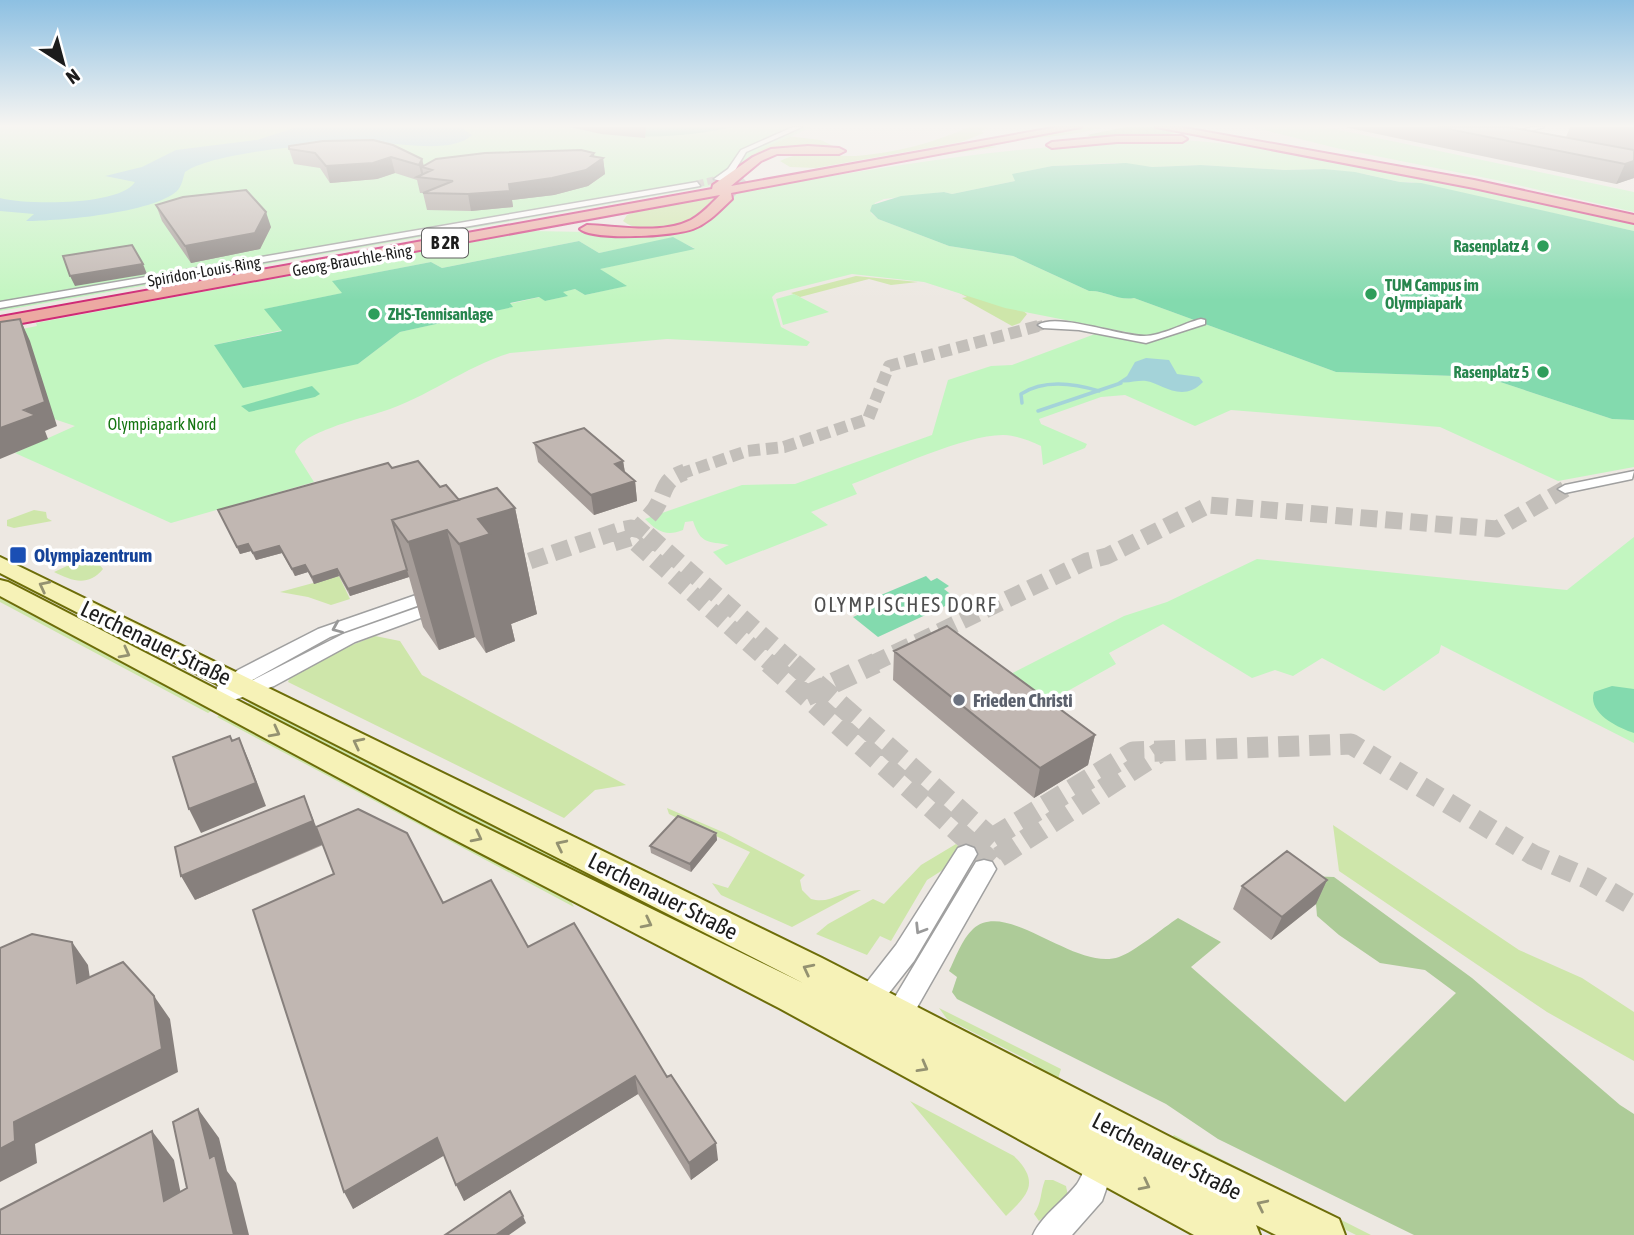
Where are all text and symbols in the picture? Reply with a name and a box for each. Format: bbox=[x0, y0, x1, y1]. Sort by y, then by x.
north arrow bbox=[28, 28, 98, 98]
text: N bbox=[62, 65, 84, 89]
road number: B 2R bbox=[422, 229, 468, 258]
place label: Rasenplatz 4 bbox=[1454, 237, 1529, 255]
marker: Rasenplatz 4 bbox=[1535, 238, 1551, 254]
street label: Georg-Brauchle-Ring bbox=[291, 241, 413, 280]
street label: Spiridon-Louis-Ring bbox=[146, 252, 262, 291]
place label: TUM Campus im Olympiapark bbox=[1385, 276, 1479, 312]
marker: TUM Campus im Olympiapark bbox=[1363, 286, 1379, 302]
place label: ZHS-Tennisanlage bbox=[388, 305, 493, 323]
marker: ZHS-Tennisanlage bbox=[366, 306, 382, 322]
place label: Rasenplatz 5 bbox=[1454, 363, 1529, 381]
marker: Rasenplatz 5 bbox=[1535, 364, 1551, 380]
park label: Olympiapark Nord bbox=[108, 415, 216, 434]
place label: Olympiazentrum bbox=[34, 544, 152, 566]
marker: Olympiazentrum bbox=[8, 545, 28, 565]
one-way arrow bbox=[38, 581, 51, 595]
district label: OLYMPISCHES DORF bbox=[814, 592, 998, 616]
street label: Lerchenauer Straße bbox=[77, 595, 235, 691]
one-way arrow bbox=[332, 620, 344, 634]
one-way arrow bbox=[118, 645, 130, 658]
place label: Frieden Christi bbox=[973, 689, 1073, 711]
marker: Frieden Christi bbox=[951, 692, 967, 708]
one-way arrow bbox=[268, 723, 280, 737]
one-way arrow bbox=[353, 738, 365, 752]
one-way arrow bbox=[470, 828, 482, 842]
one-way arrow bbox=[556, 839, 568, 853]
street label: Lerchenauer Straße bbox=[584, 847, 742, 945]
one-way arrow bbox=[640, 915, 652, 929]
one-way arrow bbox=[916, 921, 929, 934]
one-way arrow bbox=[803, 963, 816, 977]
one-way arrow bbox=[915, 1059, 928, 1072]
street label: Lerchenauer Straße bbox=[1088, 1107, 1246, 1205]
one-way arrow bbox=[1138, 1176, 1150, 1190]
one-way arrow bbox=[1257, 1199, 1269, 1213]

